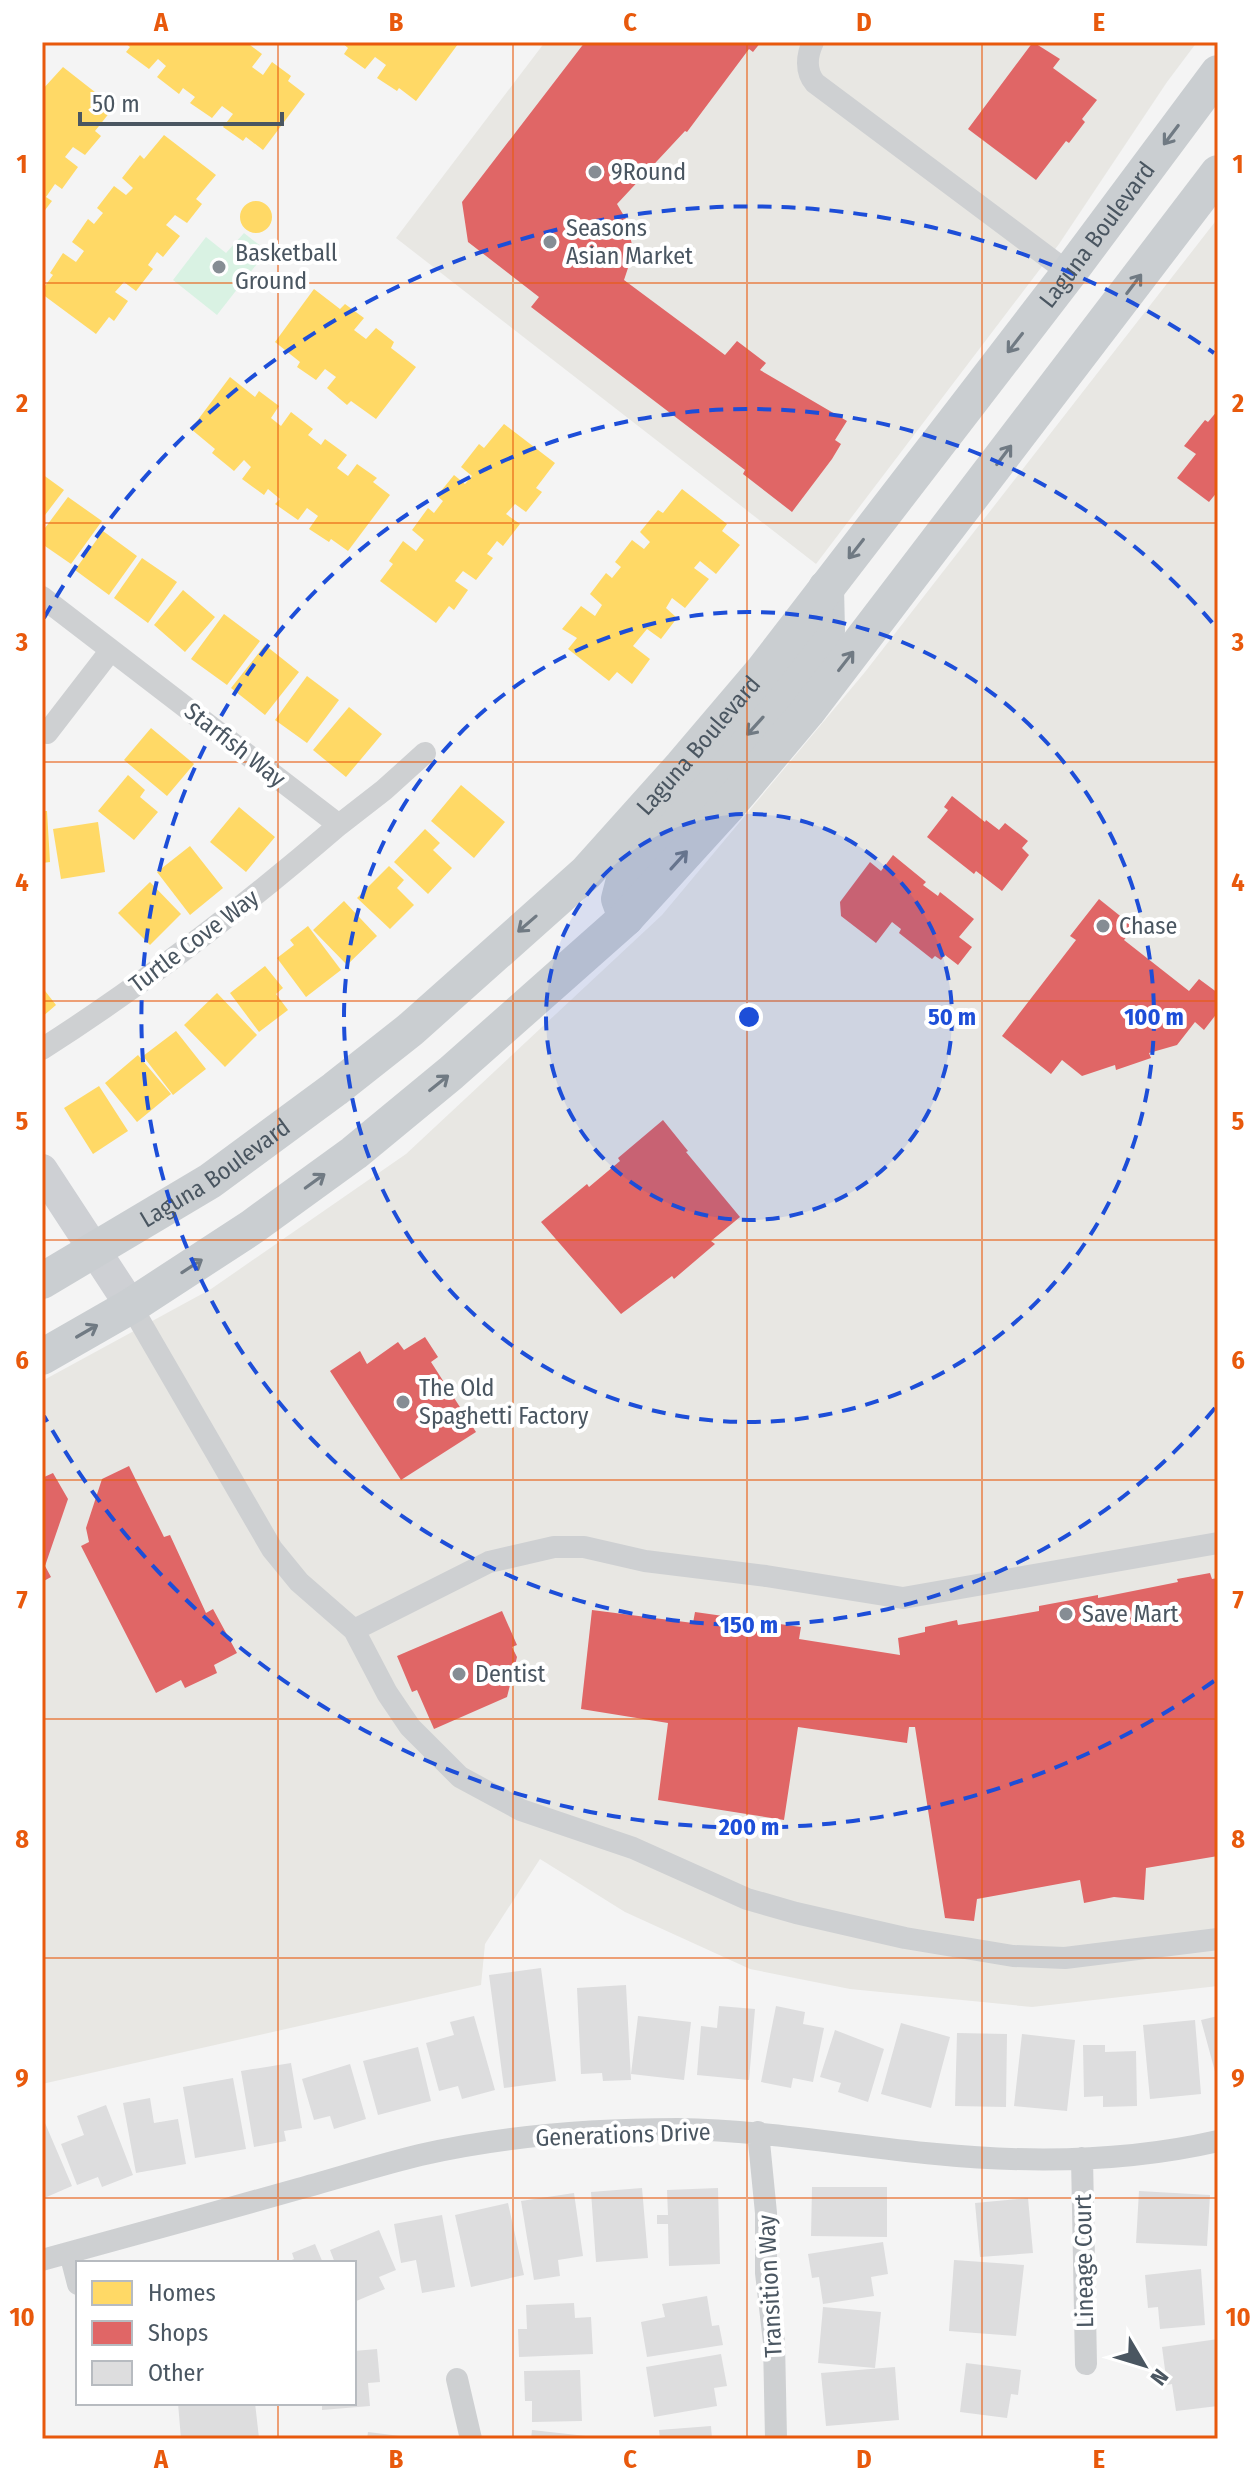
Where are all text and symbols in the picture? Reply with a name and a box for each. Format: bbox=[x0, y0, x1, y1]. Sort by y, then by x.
text: A bbox=[153, 7, 169, 38]
text: B bbox=[389, 7, 404, 38]
text: C bbox=[623, 7, 637, 38]
text: D bbox=[856, 7, 872, 38]
text: E bbox=[1093, 7, 1105, 38]
scale bar bbox=[80, 76, 282, 126]
text: 50 m bbox=[92, 90, 140, 118]
one-way arrow bbox=[1163, 124, 1180, 145]
text: 1 bbox=[17, 149, 28, 180]
text: 1 bbox=[1233, 149, 1244, 180]
street label: Laguna Boulevard bbox=[1034, 157, 1161, 313]
place label: 9Round bbox=[611, 158, 686, 186]
marker: 9Round bbox=[586, 163, 604, 181]
place label: Seasons Asian Market bbox=[566, 214, 693, 270]
marker: Seasons Asian Market bbox=[541, 233, 559, 251]
place label: Basketball Ground bbox=[235, 239, 337, 295]
marker: Basketball Ground bbox=[210, 258, 228, 276]
one-way arrow bbox=[1125, 274, 1142, 295]
one-way arrow bbox=[1006, 332, 1024, 353]
text: 2 bbox=[15, 388, 28, 419]
text: 2 bbox=[1231, 388, 1244, 419]
one-way arrow bbox=[996, 445, 1013, 466]
one-way arrow bbox=[848, 538, 865, 559]
text: 3 bbox=[15, 627, 28, 658]
text: 3 bbox=[1231, 627, 1244, 658]
one-way arrow bbox=[838, 651, 855, 672]
street label: Laguna Boulevard bbox=[631, 670, 766, 821]
street label: Starfish Way bbox=[179, 697, 291, 793]
one-way arrow bbox=[746, 715, 764, 735]
one-way arrow bbox=[669, 850, 688, 870]
text: 4 bbox=[15, 867, 29, 898]
text: 4 bbox=[1231, 867, 1245, 898]
street label: Turtle Cove Way bbox=[124, 883, 264, 999]
place label: Chase bbox=[1119, 912, 1177, 940]
one-way arrow bbox=[517, 915, 537, 933]
marker: Chase bbox=[1094, 917, 1112, 935]
centre of rings bbox=[735, 1003, 763, 1031]
text: 50 m bbox=[928, 1003, 976, 1031]
text: 100 m bbox=[1124, 1003, 1184, 1031]
one-way arrow bbox=[429, 1074, 449, 1092]
text: 5 bbox=[16, 1106, 29, 1137]
text: 5 bbox=[1232, 1106, 1245, 1137]
street label: Laguna Boulevard bbox=[135, 1113, 295, 1233]
one-way arrow bbox=[304, 1173, 326, 1189]
one-way arrow bbox=[180, 1258, 203, 1274]
one-way arrow bbox=[75, 1323, 98, 1339]
text: 6 bbox=[15, 1345, 29, 1376]
text: 6 bbox=[1231, 1345, 1245, 1376]
place label: The Old Spaghetti Factory bbox=[419, 1374, 589, 1430]
marker: The Old Spaghetti Factory bbox=[394, 1393, 412, 1411]
text: 7 bbox=[16, 1585, 28, 1616]
text: 7 bbox=[1232, 1585, 1244, 1616]
place label: Save Mart bbox=[1082, 1600, 1179, 1628]
marker: Save Mart bbox=[1057, 1605, 1075, 1623]
text: 150 m bbox=[720, 1611, 778, 1639]
place label: Dentist bbox=[475, 1660, 546, 1688]
marker: Dentist bbox=[450, 1665, 468, 1683]
text: 200 m bbox=[718, 1813, 779, 1841]
text: 8 bbox=[15, 1824, 29, 1855]
text: 8 bbox=[1231, 1824, 1245, 1855]
text: 9 bbox=[15, 2063, 29, 2094]
text: 9 bbox=[1231, 2063, 1245, 2094]
street label: Generations Drive bbox=[535, 2118, 711, 2152]
street label: Lineage Court bbox=[1069, 2194, 1099, 2328]
street label: Transition Way bbox=[752, 2214, 788, 2358]
legend bbox=[76, 2261, 356, 2405]
text: Homes bbox=[148, 2279, 216, 2307]
text: 10 bbox=[9, 2302, 35, 2333]
text: 10 bbox=[1225, 2302, 1251, 2333]
text: Shops bbox=[148, 2319, 208, 2347]
north arrow bbox=[1104, 2325, 1184, 2405]
text: Other bbox=[148, 2359, 204, 2387]
text: N bbox=[1145, 2363, 1174, 2391]
text: A bbox=[153, 2444, 169, 2475]
text: B bbox=[389, 2444, 404, 2475]
text: C bbox=[623, 2444, 637, 2475]
text: D bbox=[856, 2444, 872, 2475]
text: E bbox=[1093, 2444, 1105, 2475]

